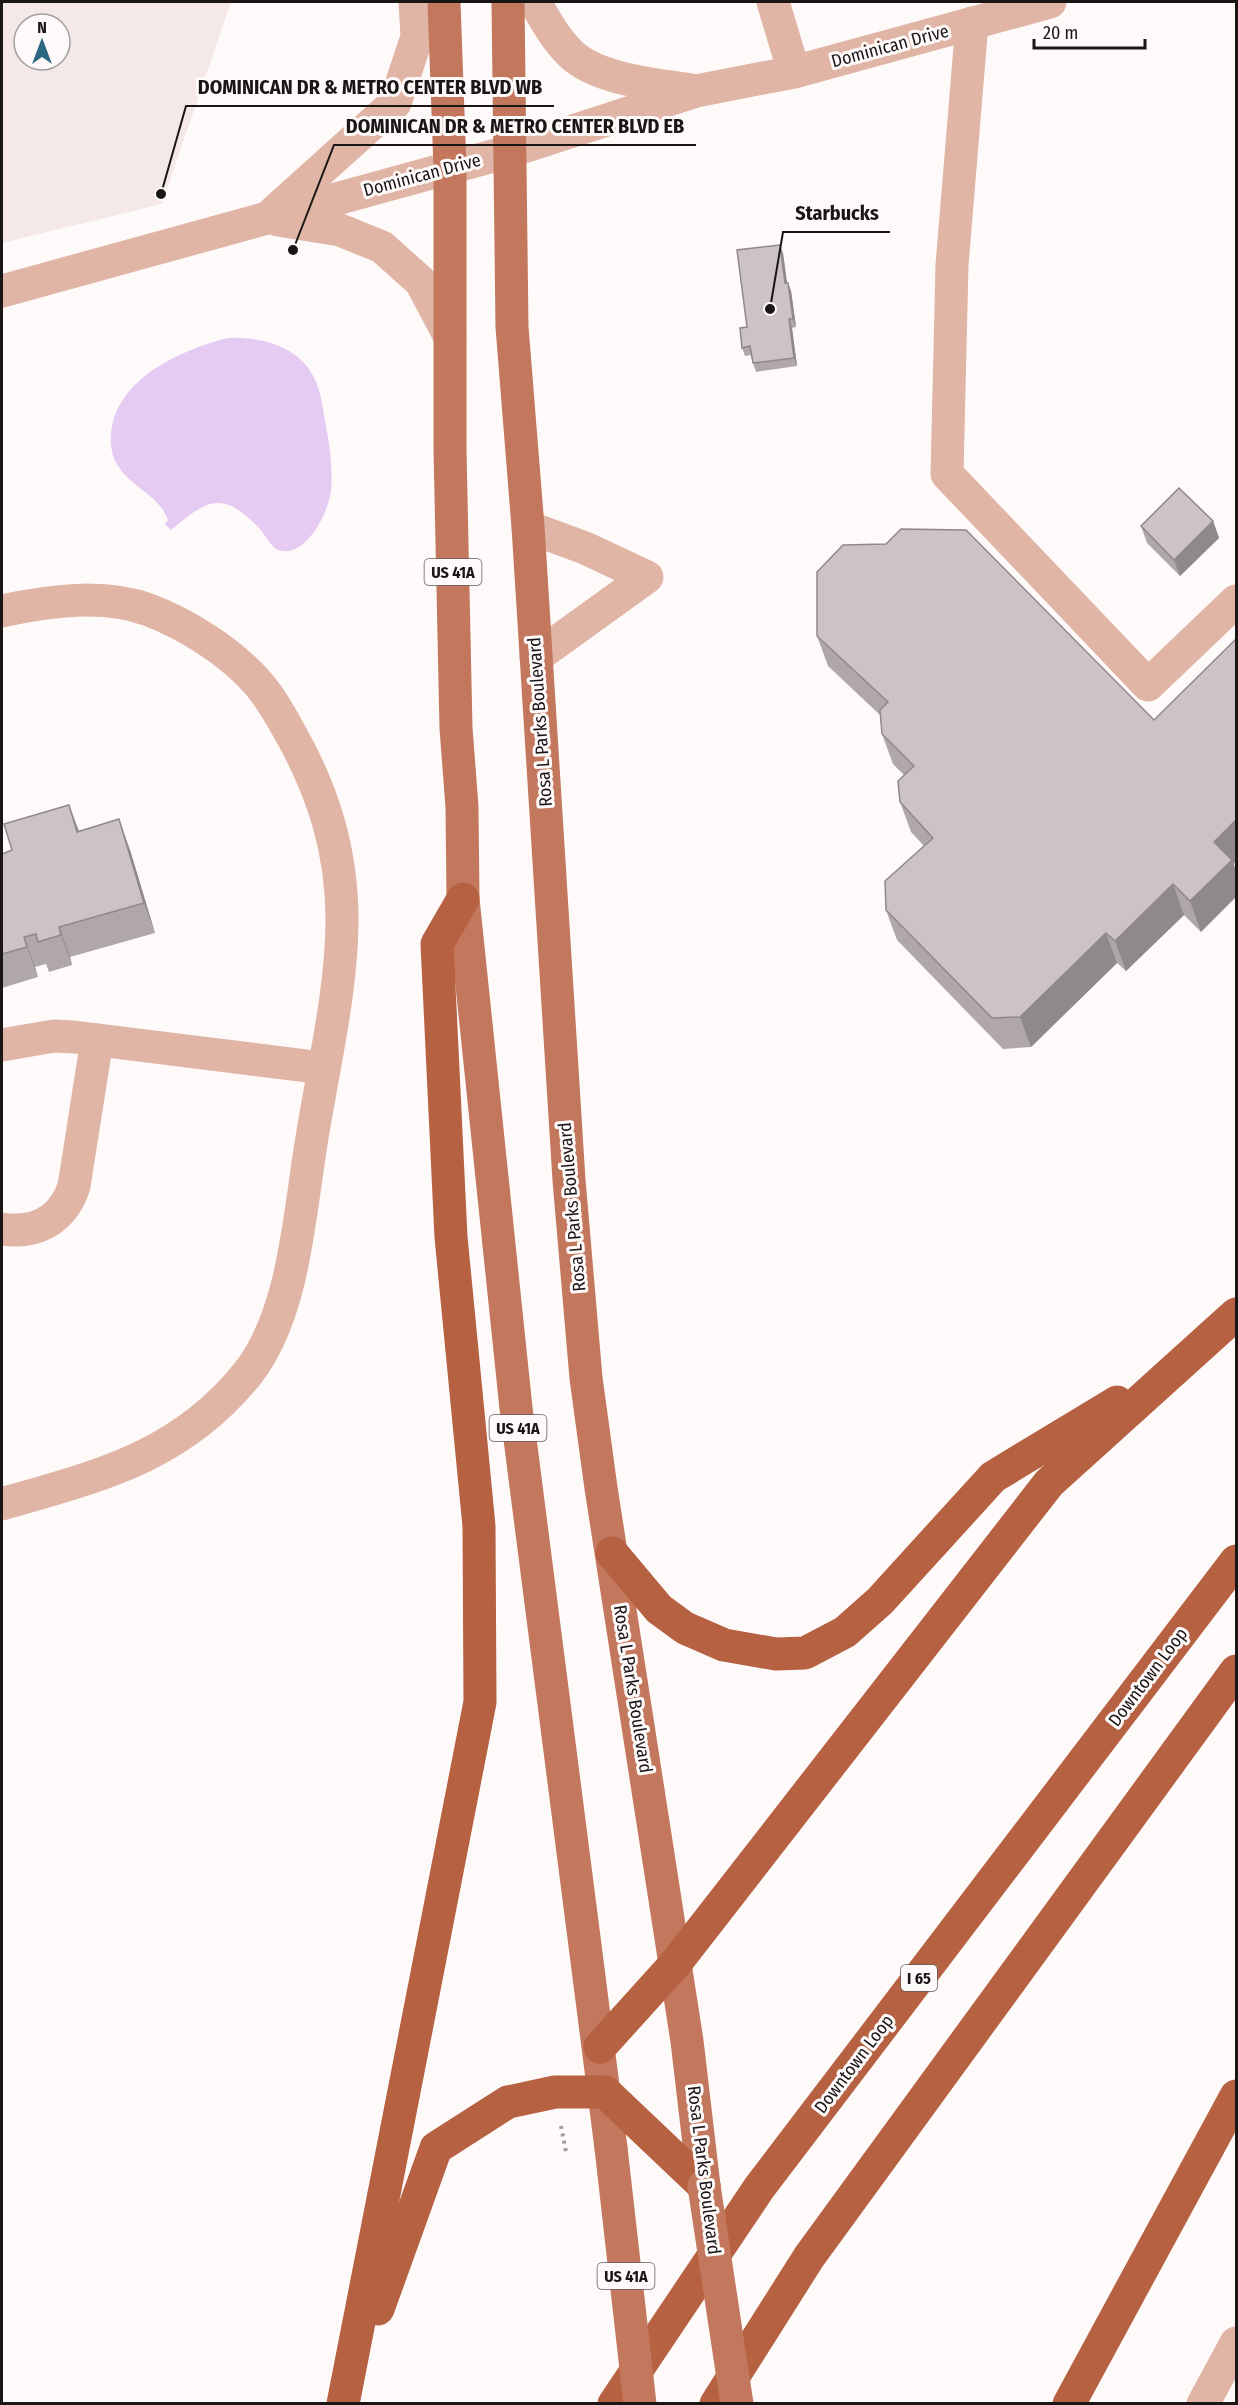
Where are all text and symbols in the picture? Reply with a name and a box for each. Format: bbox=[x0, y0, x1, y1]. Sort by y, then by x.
north arrow bbox=[12, 12, 72, 72]
scale bar bbox=[1034, 12, 1145, 50]
text: N bbox=[37, 18, 47, 37]
street label: Dominican Drive bbox=[829, 20, 951, 72]
text: 20 m bbox=[1043, 22, 1078, 44]
callout: DOMINICAN DR & METRO CENTER BLVD WB bbox=[186, 68, 554, 106]
text: DOMINICAN DR & METRO CENTER BLVD WB bbox=[198, 75, 542, 99]
callout: DOMINICAN DR & METRO CENTER BLVD EB bbox=[334, 107, 696, 145]
text: DOMINICAN DR & METRO CENTER BLVD EB bbox=[346, 114, 684, 138]
street label: Dominican Drive bbox=[361, 149, 483, 201]
callout: Starbucks bbox=[783, 194, 890, 232]
text: Starbucks bbox=[795, 201, 879, 225]
road number: US 41A bbox=[424, 559, 482, 585]
street label: Rosa L Parks Boulevard bbox=[523, 637, 557, 807]
street label: Rosa L Parks Boulevard bbox=[554, 1121, 590, 1293]
road number: US 41A bbox=[490, 1415, 546, 1441]
street label: Rosa L Parks Boulevard bbox=[609, 1603, 657, 1775]
street label: Downtown Loop bbox=[1104, 1623, 1192, 1731]
road number: I 65 bbox=[901, 1965, 937, 1991]
street label: Downtown Loop bbox=[810, 2010, 898, 2118]
street label: Rosa L Parks Boulevard bbox=[683, 2084, 725, 2256]
road number: US 41A bbox=[598, 2263, 654, 2289]

